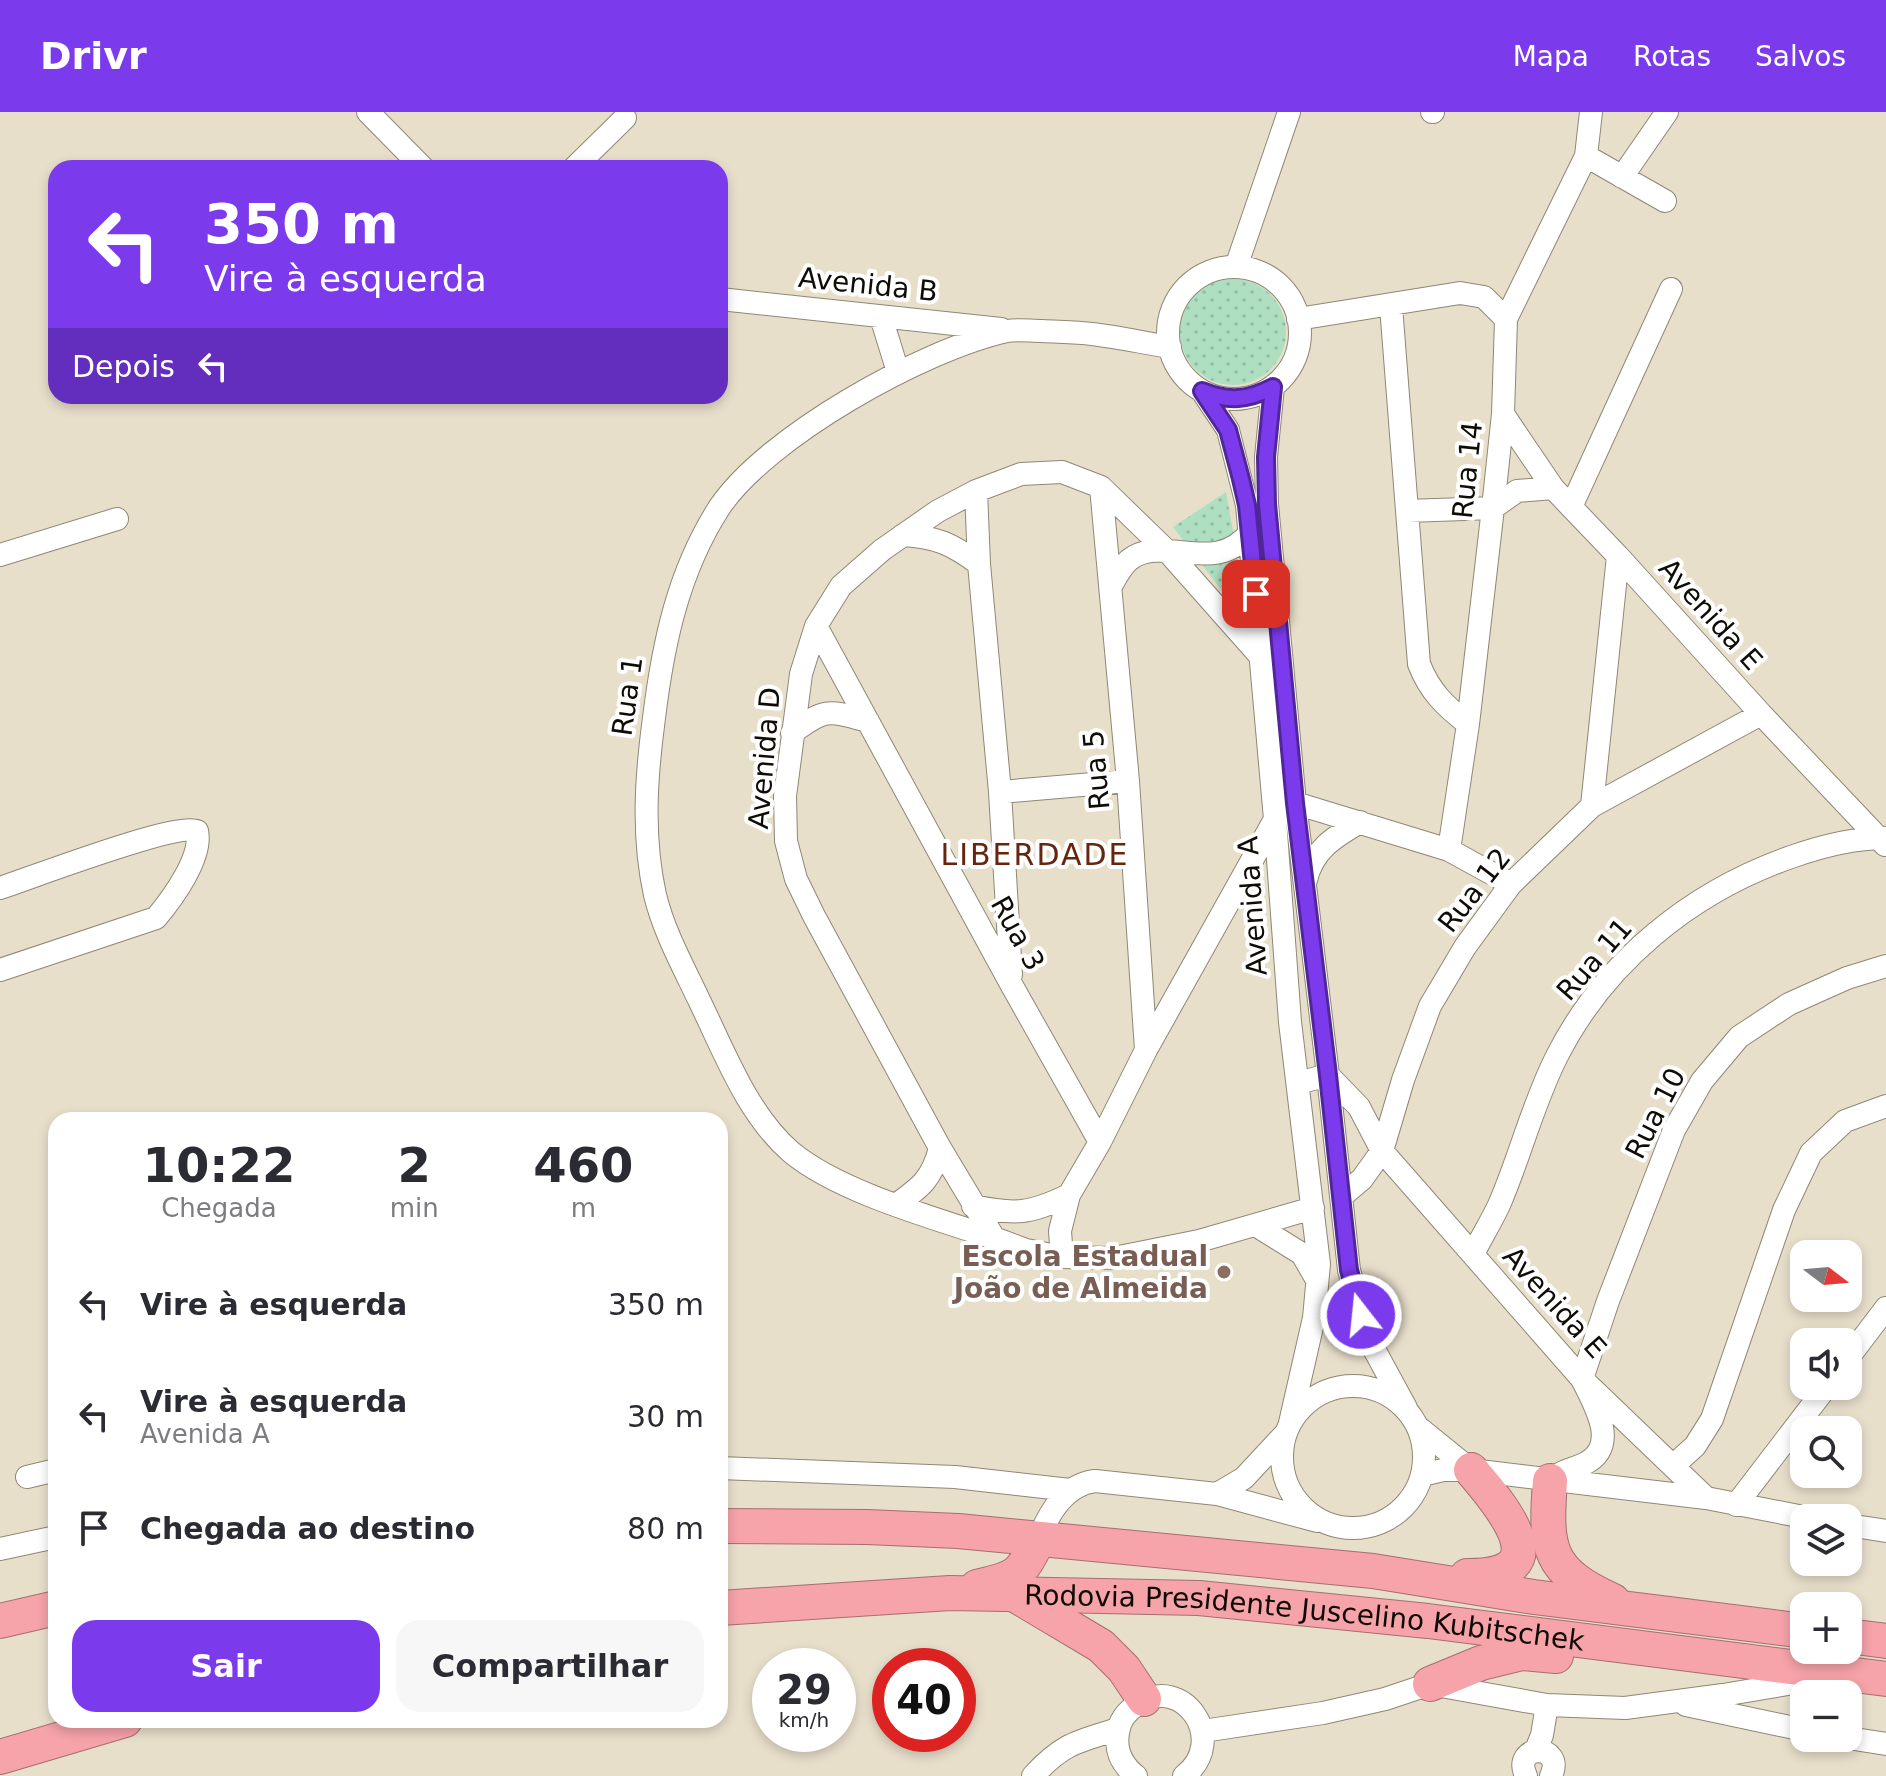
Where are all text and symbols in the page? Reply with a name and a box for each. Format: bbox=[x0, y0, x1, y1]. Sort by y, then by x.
text: Drivr bbox=[40, 34, 147, 78]
text: Mapa bbox=[1513, 40, 1589, 73]
text: Rotas bbox=[1633, 40, 1711, 73]
text: Salvos bbox=[1755, 40, 1846, 73]
text: 350 m bbox=[204, 191, 399, 256]
icon: left bbox=[72, 192, 176, 296]
text: Vire à esquerda bbox=[204, 258, 487, 299]
street label: Avenida B bbox=[797, 261, 939, 308]
icon: left bbox=[191, 344, 235, 388]
text: Depois bbox=[72, 349, 175, 384]
street label: Rua 14 bbox=[1446, 420, 1489, 520]
street label: Avenida E bbox=[1652, 552, 1769, 677]
pin bbox=[1222, 560, 1290, 628]
icon: arrive bbox=[1234, 572, 1278, 616]
street label: Rua 1 bbox=[606, 654, 649, 738]
street label: Avenida D bbox=[742, 686, 787, 830]
street label: Rua 5 bbox=[1077, 729, 1116, 811]
street label: Avenida A bbox=[1231, 835, 1274, 977]
district label: LIBERDADE bbox=[940, 837, 1130, 872]
street label: Rua 12 bbox=[1431, 842, 1517, 939]
street label: Rua 3 bbox=[984, 890, 1051, 976]
street label: Rua 11 bbox=[1550, 912, 1639, 1007]
street label: Rua 10 bbox=[1619, 1062, 1692, 1164]
text: 10:22 bbox=[142, 1137, 295, 1193]
text: 2 bbox=[398, 1137, 431, 1193]
text: 460 bbox=[533, 1137, 633, 1193]
text: Chegada bbox=[161, 1193, 277, 1223]
text: min bbox=[390, 1193, 439, 1223]
text: m bbox=[571, 1193, 596, 1223]
place label: Escola Estadual João de Almeida bbox=[952, 1240, 1208, 1305]
street label: Avenida E bbox=[1496, 1240, 1613, 1365]
north arrow bbox=[1790, 1240, 1862, 1312]
map controls bbox=[1790, 1240, 1862, 1752]
marker: Escola Estadual João de Almeida bbox=[1215, 1263, 1233, 1281]
position arrow bbox=[1319, 1273, 1403, 1357]
icon: left bbox=[72, 1282, 116, 1326]
text: Vire à esquerda bbox=[140, 1287, 407, 1322]
text: 350 m bbox=[608, 1287, 704, 1322]
button: sound bbox=[1790, 1328, 1862, 1400]
text: Vire à esquerda bbox=[140, 1384, 407, 1419]
icon: left bbox=[72, 1394, 116, 1438]
text: 30 m bbox=[627, 1399, 704, 1434]
button: search bbox=[1790, 1416, 1862, 1488]
text: Avenida A bbox=[140, 1419, 270, 1449]
button: layers bbox=[1790, 1504, 1862, 1576]
icon: arrive bbox=[72, 1506, 116, 1550]
text: Chegada ao destino bbox=[140, 1511, 475, 1546]
text: 80 m bbox=[627, 1511, 704, 1546]
street label: Rodovia Presidente Juscelino Kubitschek bbox=[1024, 1578, 1587, 1658]
button: + bbox=[1790, 1592, 1862, 1664]
button: Sair bbox=[72, 1620, 380, 1712]
button: Compartilhar bbox=[396, 1620, 704, 1712]
speed limit sign: 40 bbox=[872, 1648, 976, 1752]
text: 29 bbox=[776, 1667, 832, 1713]
button: − bbox=[1790, 1680, 1862, 1752]
text: km/h bbox=[779, 1708, 829, 1732]

